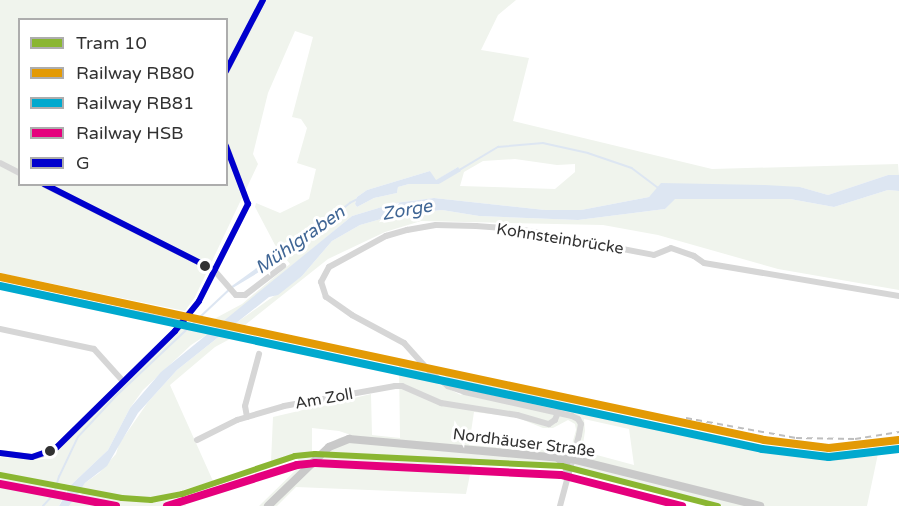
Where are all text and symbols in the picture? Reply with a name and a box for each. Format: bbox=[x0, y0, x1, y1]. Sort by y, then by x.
legend bbox=[18, 18, 228, 186]
text: Tram 10 bbox=[76, 32, 147, 54]
text: Railway RB80 bbox=[76, 62, 194, 84]
text: Railway RB81 bbox=[76, 92, 194, 114]
text: Railway HSB bbox=[76, 122, 184, 144]
text: G bbox=[76, 152, 90, 174]
water label: Zorge bbox=[380, 195, 434, 225]
water label: Mühlgraben bbox=[251, 201, 349, 279]
street label: Kohnsteinbrücke bbox=[495, 219, 625, 259]
unlabelled marker bbox=[199, 260, 211, 272]
street label: Am Zoll bbox=[293, 384, 355, 414]
street label: Nordhäuser Straße bbox=[452, 425, 596, 461]
unlabelled marker bbox=[44, 445, 56, 457]

